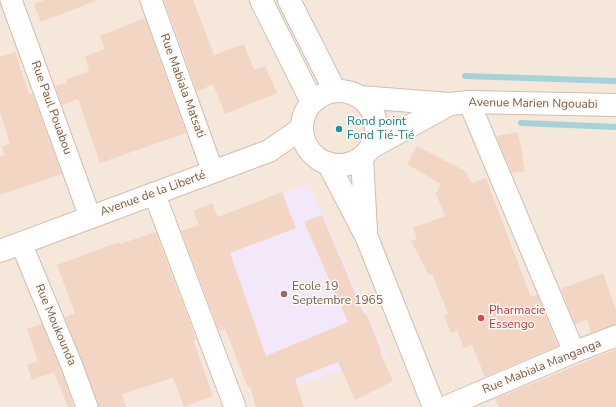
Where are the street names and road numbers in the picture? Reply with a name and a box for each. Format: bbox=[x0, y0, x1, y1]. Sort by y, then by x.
street label: Rue Mabiala Matsati bbox=[156, 32, 208, 140]
street label: Rue Paul Pouabou bbox=[27, 59, 75, 157]
street label: Avenue Marien Ngouabi bbox=[468, 96, 598, 112]
street label: Avenue de la Liberté bbox=[98, 168, 208, 220]
street label: Rue Moukounda bbox=[31, 282, 79, 368]
street label: Rue Mabiala Manganga bbox=[480, 337, 604, 397]

